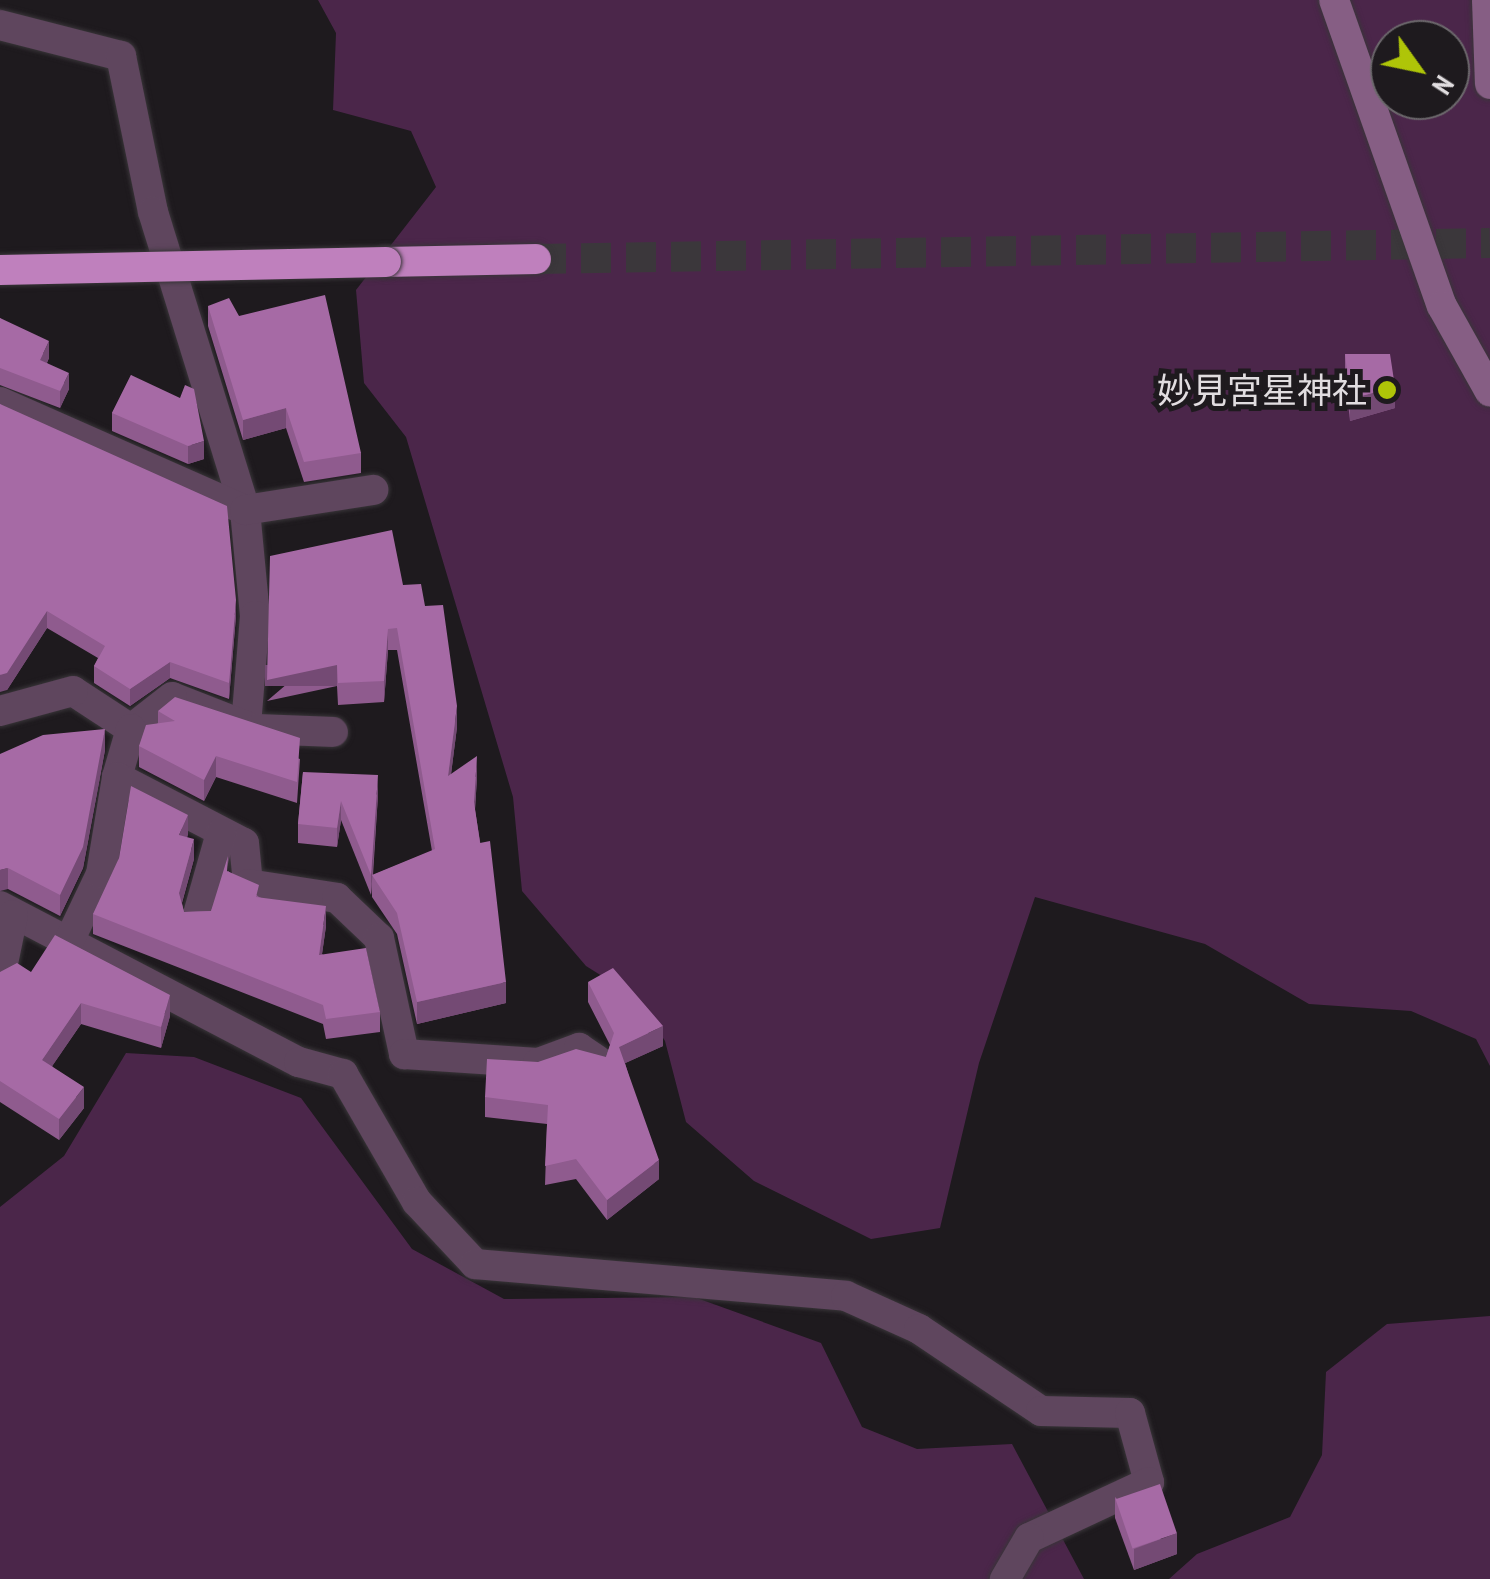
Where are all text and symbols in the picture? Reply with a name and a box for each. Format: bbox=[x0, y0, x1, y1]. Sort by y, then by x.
north arrow bbox=[1370, 20, 1470, 120]
text: N bbox=[1424, 69, 1464, 102]
place label: 妙見宮星神社 bbox=[1157, 369, 1367, 411]
marker: 妙見宮星神社 bbox=[1376, 379, 1398, 401]

